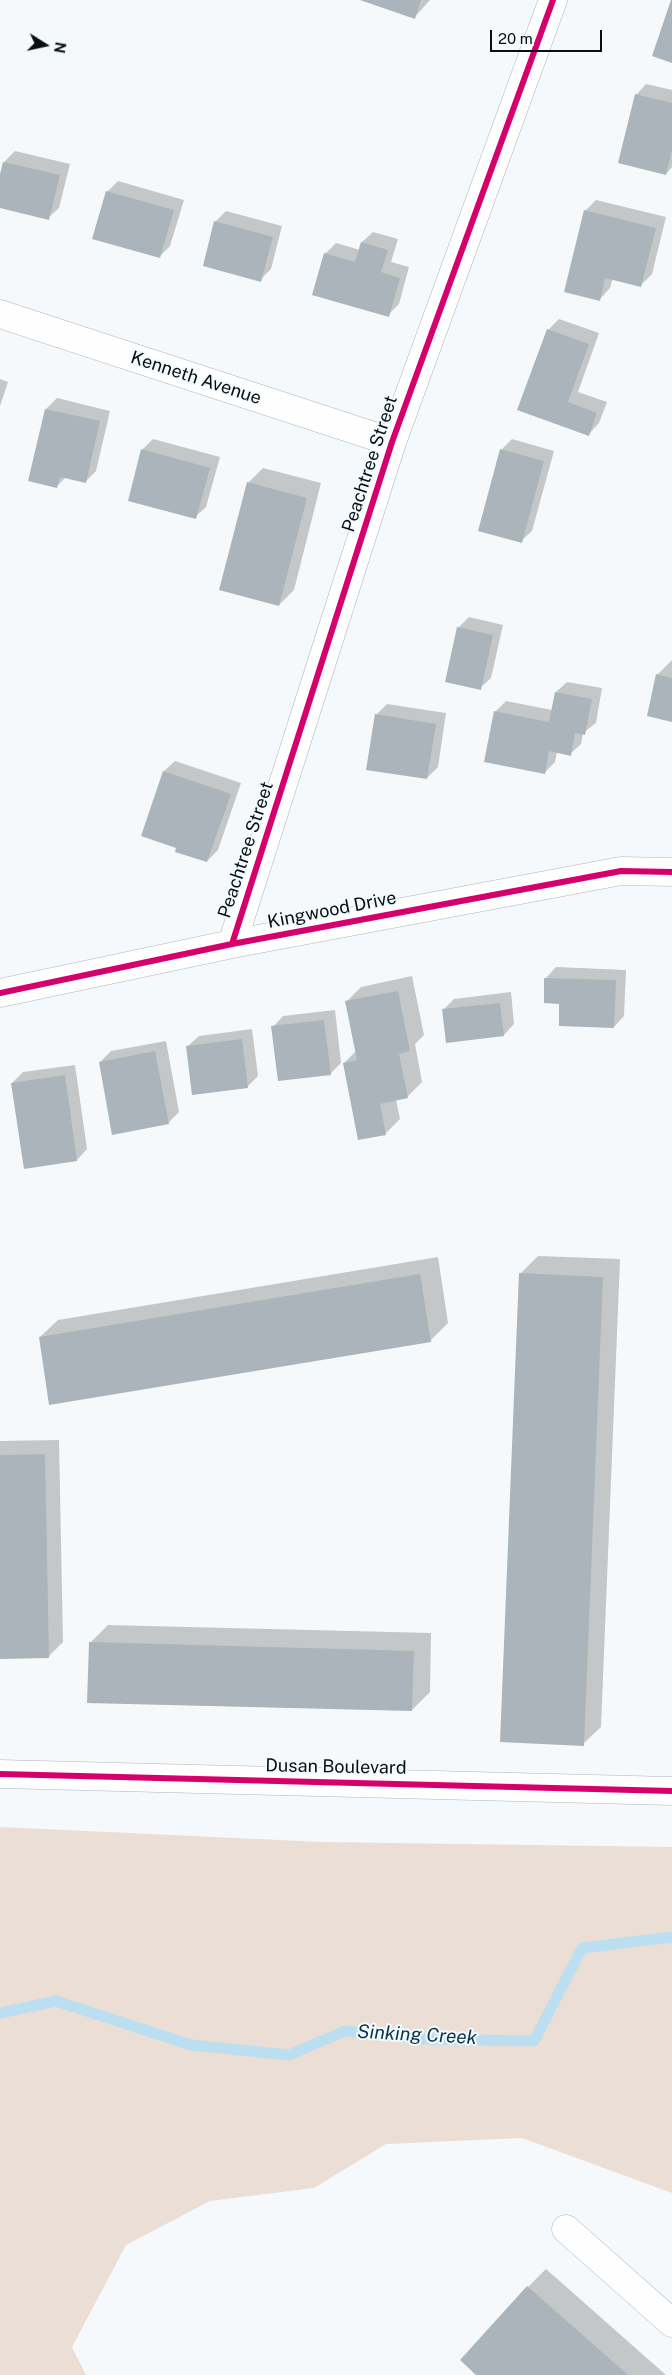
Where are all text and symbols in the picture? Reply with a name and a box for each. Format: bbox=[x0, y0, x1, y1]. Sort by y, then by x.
north arrow bbox=[20, 20, 70, 70]
scale bar bbox=[492, 20, 604, 52]
text: 20 m bbox=[498, 30, 533, 47]
text: N bbox=[51, 41, 69, 54]
street label: Kenneth Avenue bbox=[128, 347, 264, 409]
street label: Peachtree Street bbox=[338, 393, 402, 535]
street label: Peachtree Street bbox=[214, 779, 278, 921]
street label: Kingwood Drive bbox=[266, 887, 398, 933]
street label: Dusan Boulevard bbox=[265, 1755, 407, 1779]
water label: Sinking Creek bbox=[356, 2020, 478, 2050]

